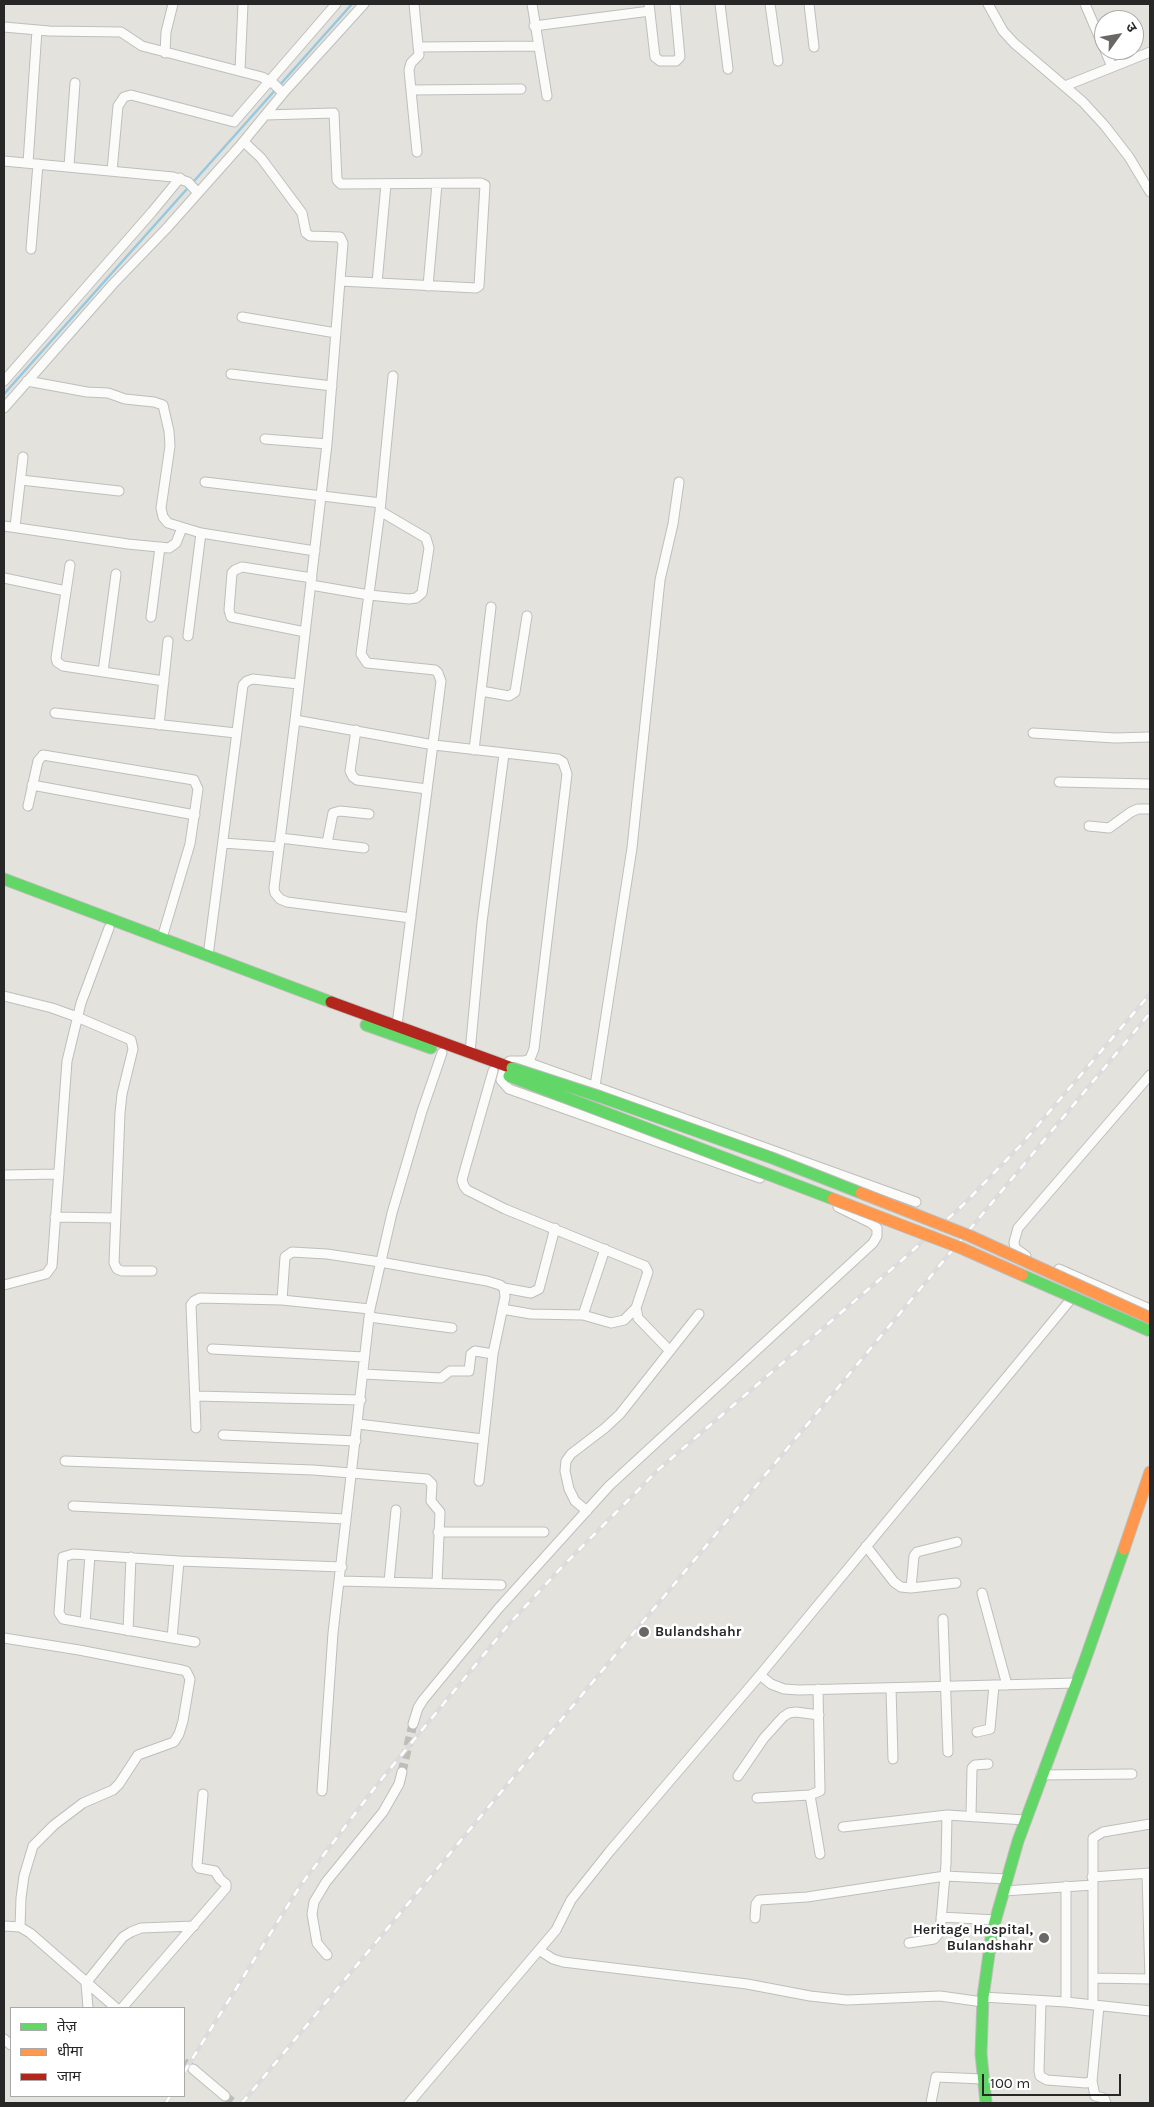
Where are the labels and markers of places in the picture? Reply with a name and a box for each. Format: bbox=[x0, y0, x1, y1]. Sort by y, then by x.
place label: Bulandshahr bbox=[655, 1624, 741, 1640]
marker: Bulandshahr bbox=[637, 1625, 651, 1639]
place label: Heritage Hospital, Bulandshahr bbox=[913, 1922, 1033, 1954]
marker: Heritage Hospital, Bulandshahr bbox=[1037, 1931, 1051, 1945]

